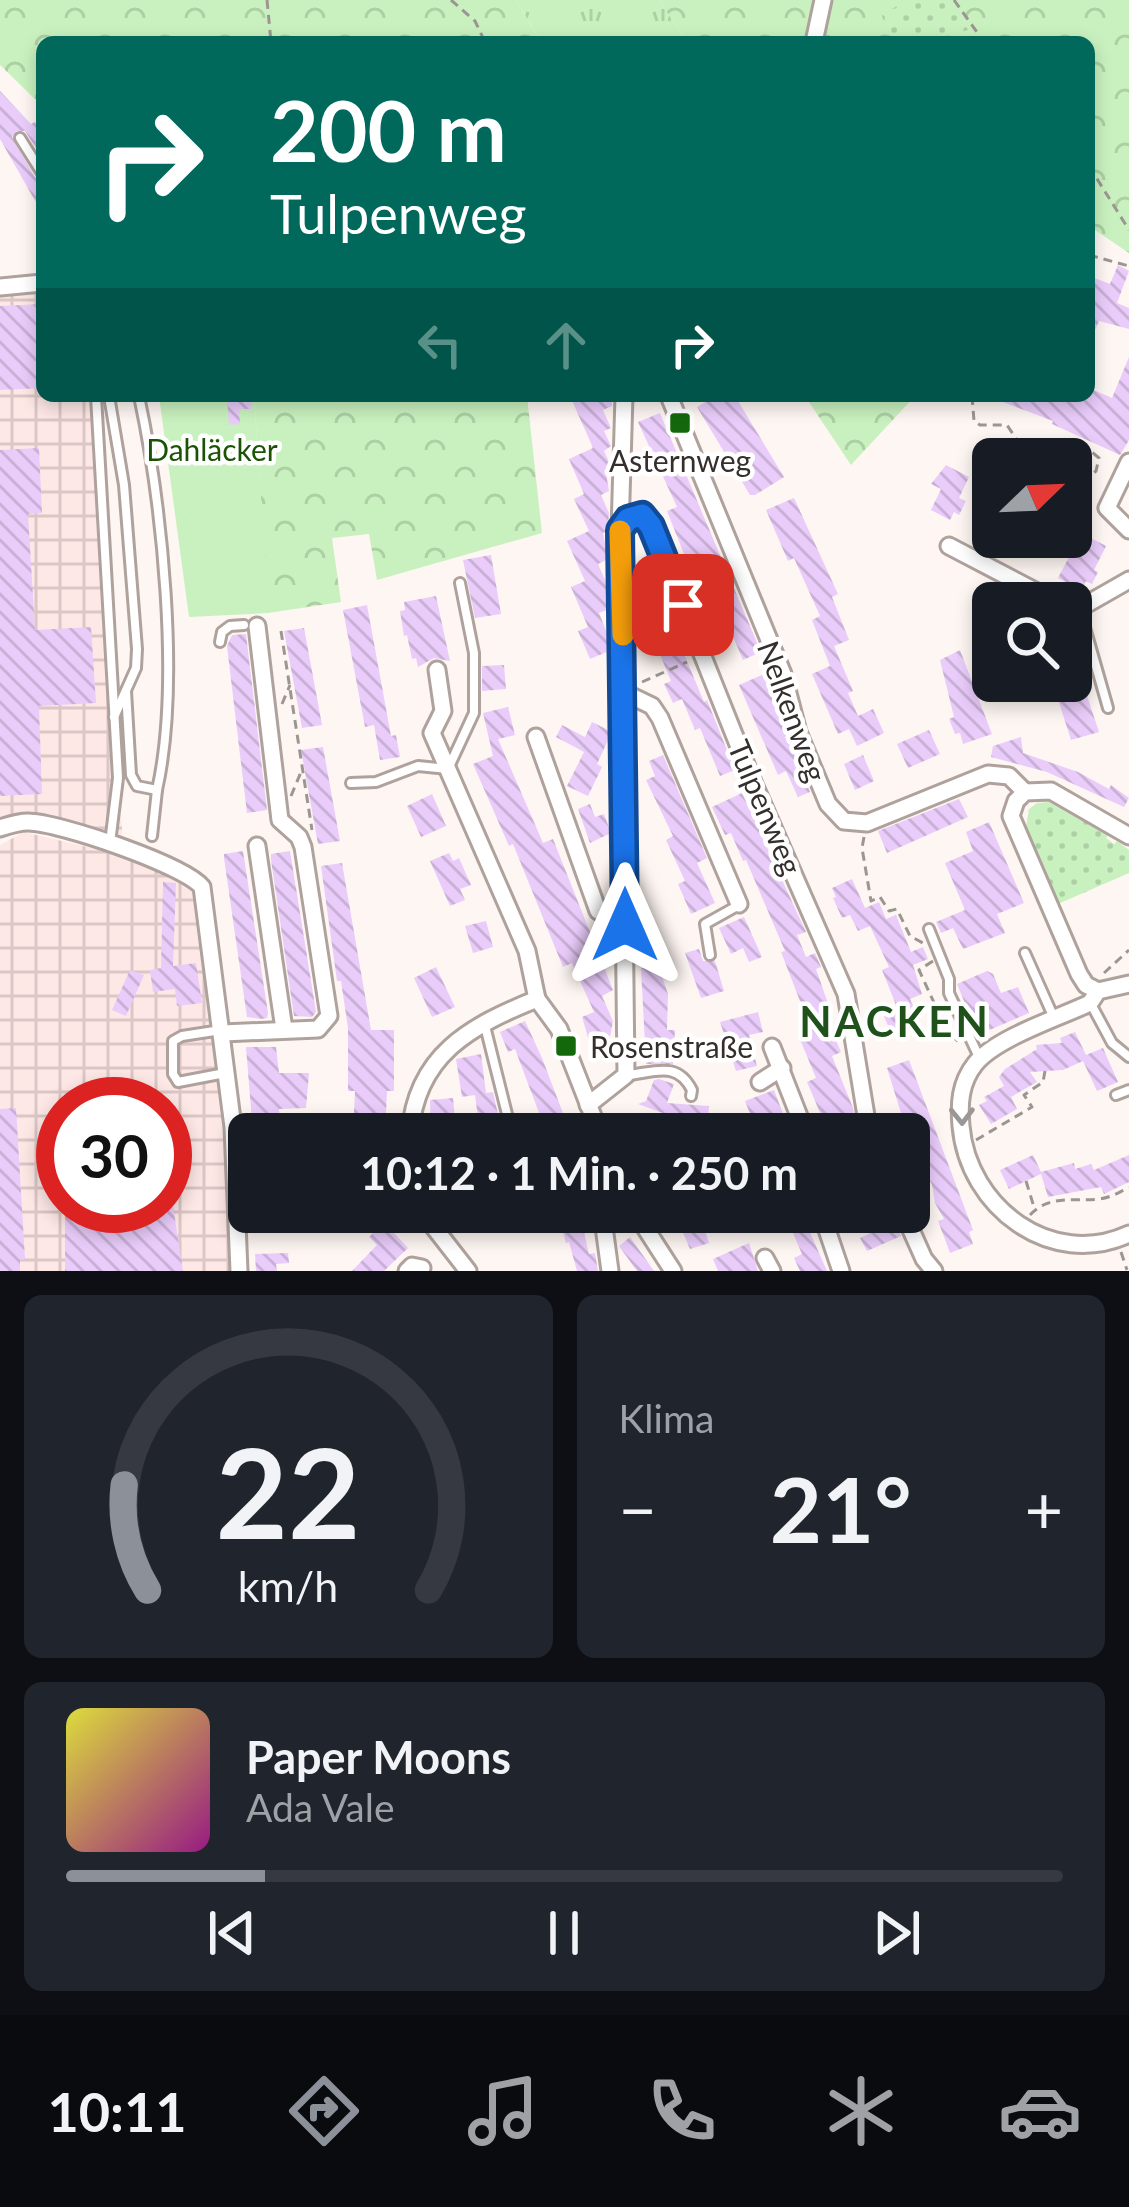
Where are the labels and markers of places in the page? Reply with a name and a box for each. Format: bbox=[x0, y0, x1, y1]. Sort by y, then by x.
marker: Asternweg bbox=[667, 410, 693, 436]
place label: Asternweg bbox=[609, 442, 751, 478]
pin bbox=[632, 554, 734, 656]
place label: Rosenstraße bbox=[590, 1028, 753, 1064]
marker: Rosenstraße bbox=[553, 1033, 579, 1059]

